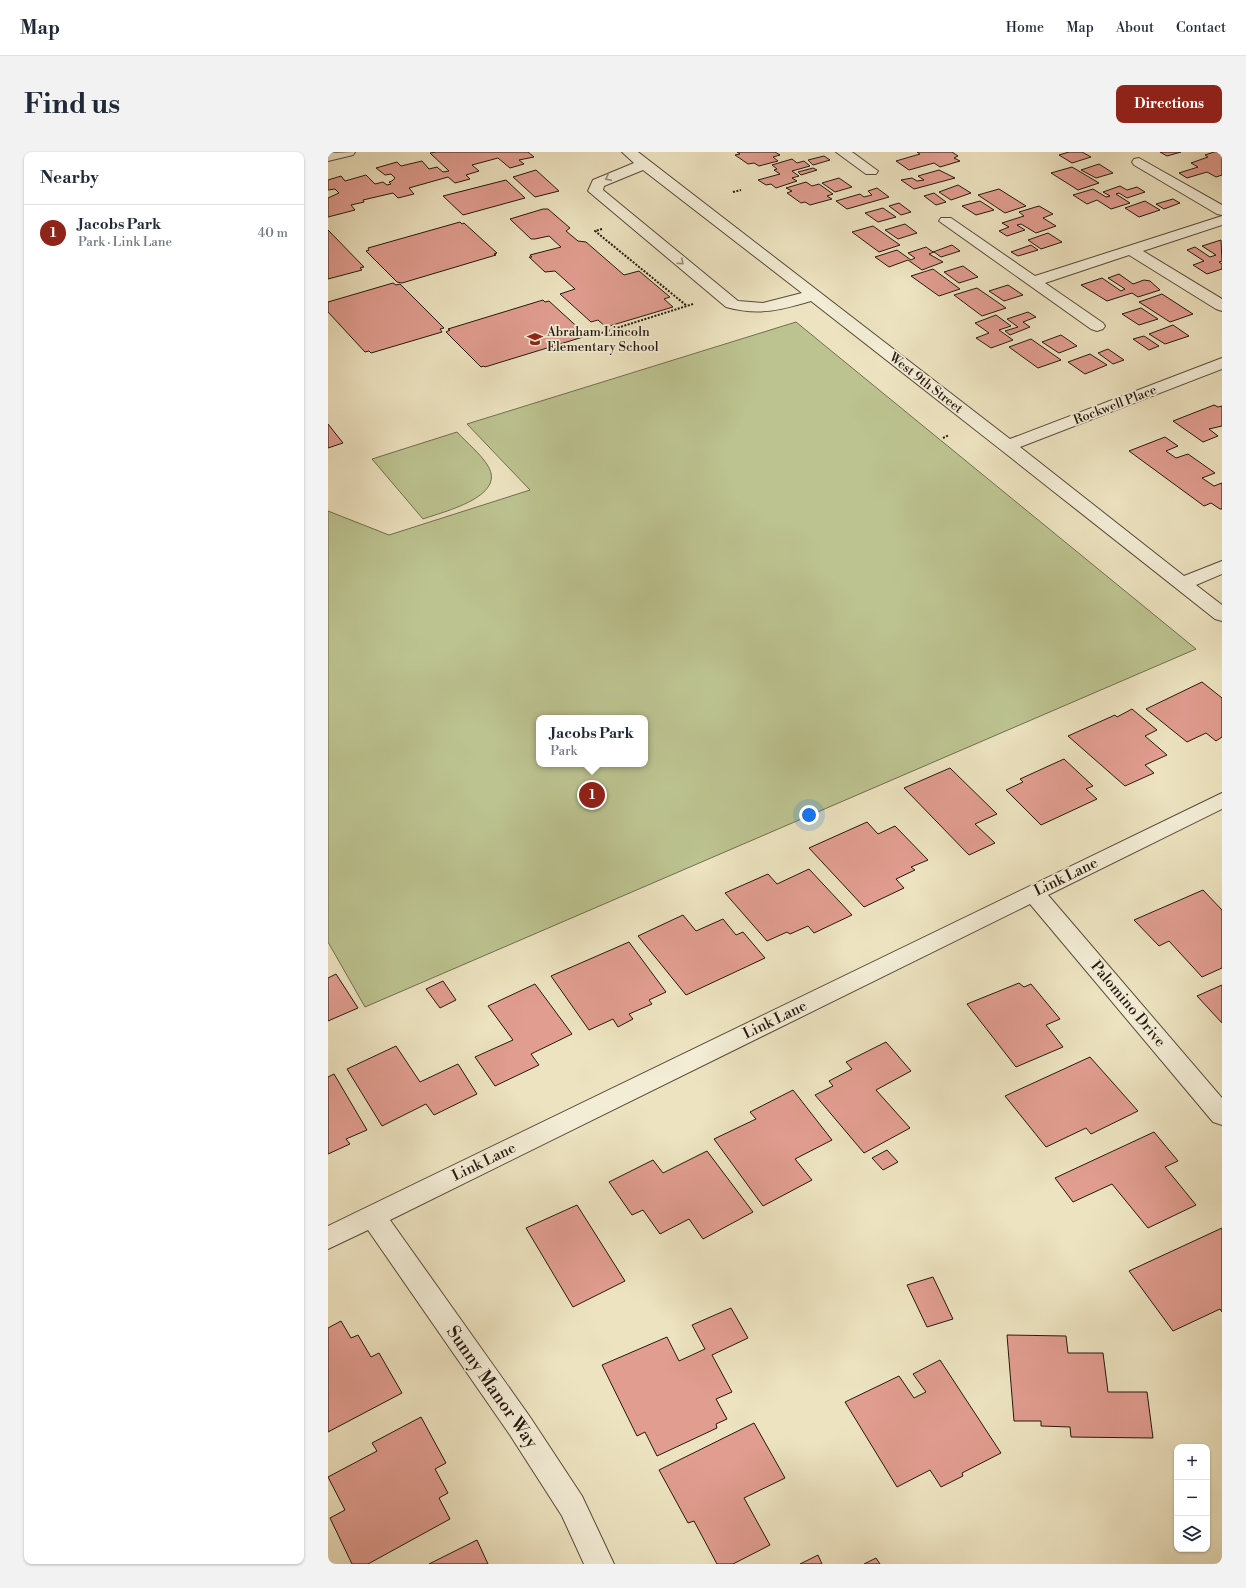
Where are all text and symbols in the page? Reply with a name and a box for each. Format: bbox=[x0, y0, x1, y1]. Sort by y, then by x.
text: Map bbox=[20, 16, 60, 40]
text: Home bbox=[1006, 19, 1044, 37]
text: Map bbox=[1066, 19, 1094, 37]
text: About bbox=[1116, 19, 1154, 37]
text: Contact bbox=[1176, 19, 1226, 37]
button: Directions bbox=[1116, 85, 1222, 123]
text: Find us bbox=[24, 87, 120, 122]
text: Nearby bbox=[40, 167, 99, 189]
one-way arrow bbox=[604, 173, 612, 181]
text: Jacobs Park bbox=[78, 215, 161, 234]
text: 1 bbox=[50, 225, 56, 241]
text: 40 m bbox=[258, 225, 288, 241]
text: Park · Link Lane bbox=[78, 234, 172, 250]
one-way arrow bbox=[676, 257, 683, 264]
place label: Abraham Lincoln Elementary School bbox=[546, 324, 659, 355]
school or university icon: Abraham Lincoln Elementary School bbox=[526, 330, 544, 348]
street label: West 9th Street bbox=[885, 349, 966, 417]
street label: Rockwell Place bbox=[1071, 382, 1159, 428]
popup bbox=[536, 715, 648, 767]
text: Jacobs Park bbox=[550, 724, 634, 743]
text: Park bbox=[550, 743, 577, 759]
pin: 1 bbox=[579, 780, 605, 810]
your location bbox=[799, 805, 819, 825]
street label: Link Lane bbox=[1031, 853, 1101, 901]
street label: Palomino Drive bbox=[1086, 957, 1170, 1051]
street label: Link Lane bbox=[740, 996, 810, 1044]
street label: Link Lane bbox=[449, 1138, 519, 1186]
street label: Sunny Manor Way bbox=[441, 1321, 543, 1453]
map controls bbox=[1174, 1444, 1210, 1552]
button: + bbox=[1174, 1444, 1210, 1480]
button: − bbox=[1174, 1480, 1210, 1516]
button: layers bbox=[1174, 1516, 1210, 1552]

